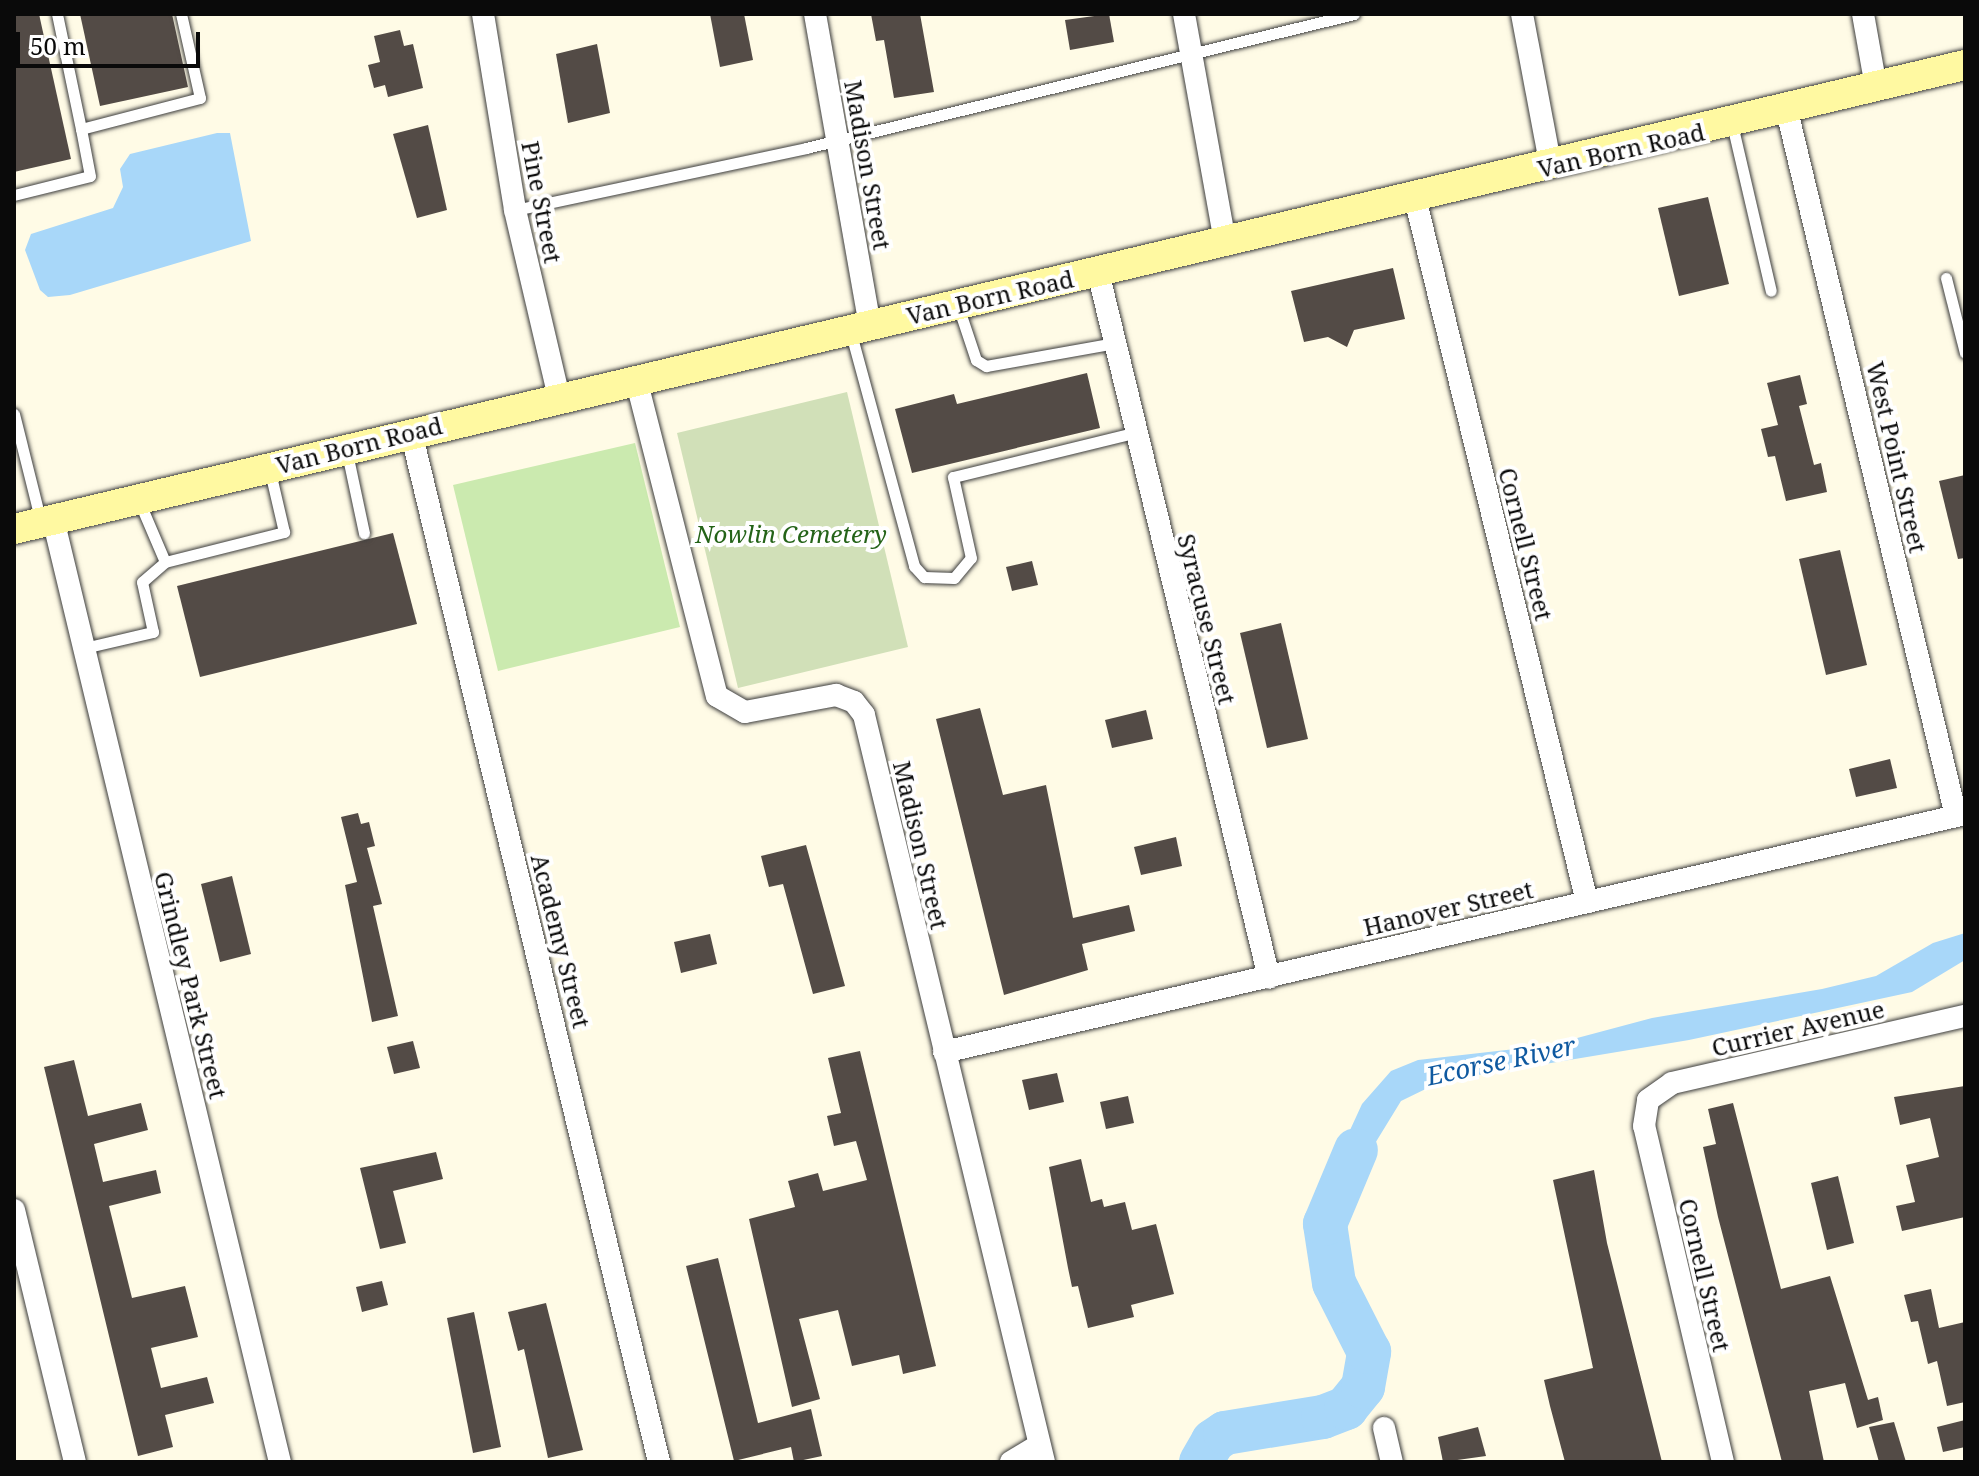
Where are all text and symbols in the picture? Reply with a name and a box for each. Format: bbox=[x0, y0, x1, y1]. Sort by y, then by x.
scale bar bbox=[20, 16, 204, 66]
text: 50 m bbox=[30, 29, 86, 62]
street label: Madison Street bbox=[839, 78, 897, 252]
street label: Van Born Road bbox=[1535, 117, 1707, 183]
street label: Pine Street bbox=[516, 139, 568, 265]
street label: Van Born Road bbox=[904, 264, 1076, 330]
street label: West Point Street bbox=[1861, 359, 1933, 555]
street label: Van Born Road bbox=[273, 410, 445, 480]
street label: Cornell Street bbox=[1493, 465, 1559, 623]
park label: Nowlin Cemetery bbox=[695, 520, 887, 548]
street label: Syracuse Street bbox=[1172, 531, 1242, 707]
street label: Madison Street bbox=[888, 758, 954, 932]
street label: Academy Street bbox=[525, 851, 597, 1031]
street label: Grindley Park Street bbox=[149, 869, 233, 1101]
street label: Hanover Street bbox=[1360, 875, 1536, 941]
street label: Currier Avenue bbox=[1709, 994, 1887, 1062]
water label: Ecorse River bbox=[1424, 1030, 1578, 1092]
street label: Cornell Street bbox=[1673, 1196, 1737, 1354]

